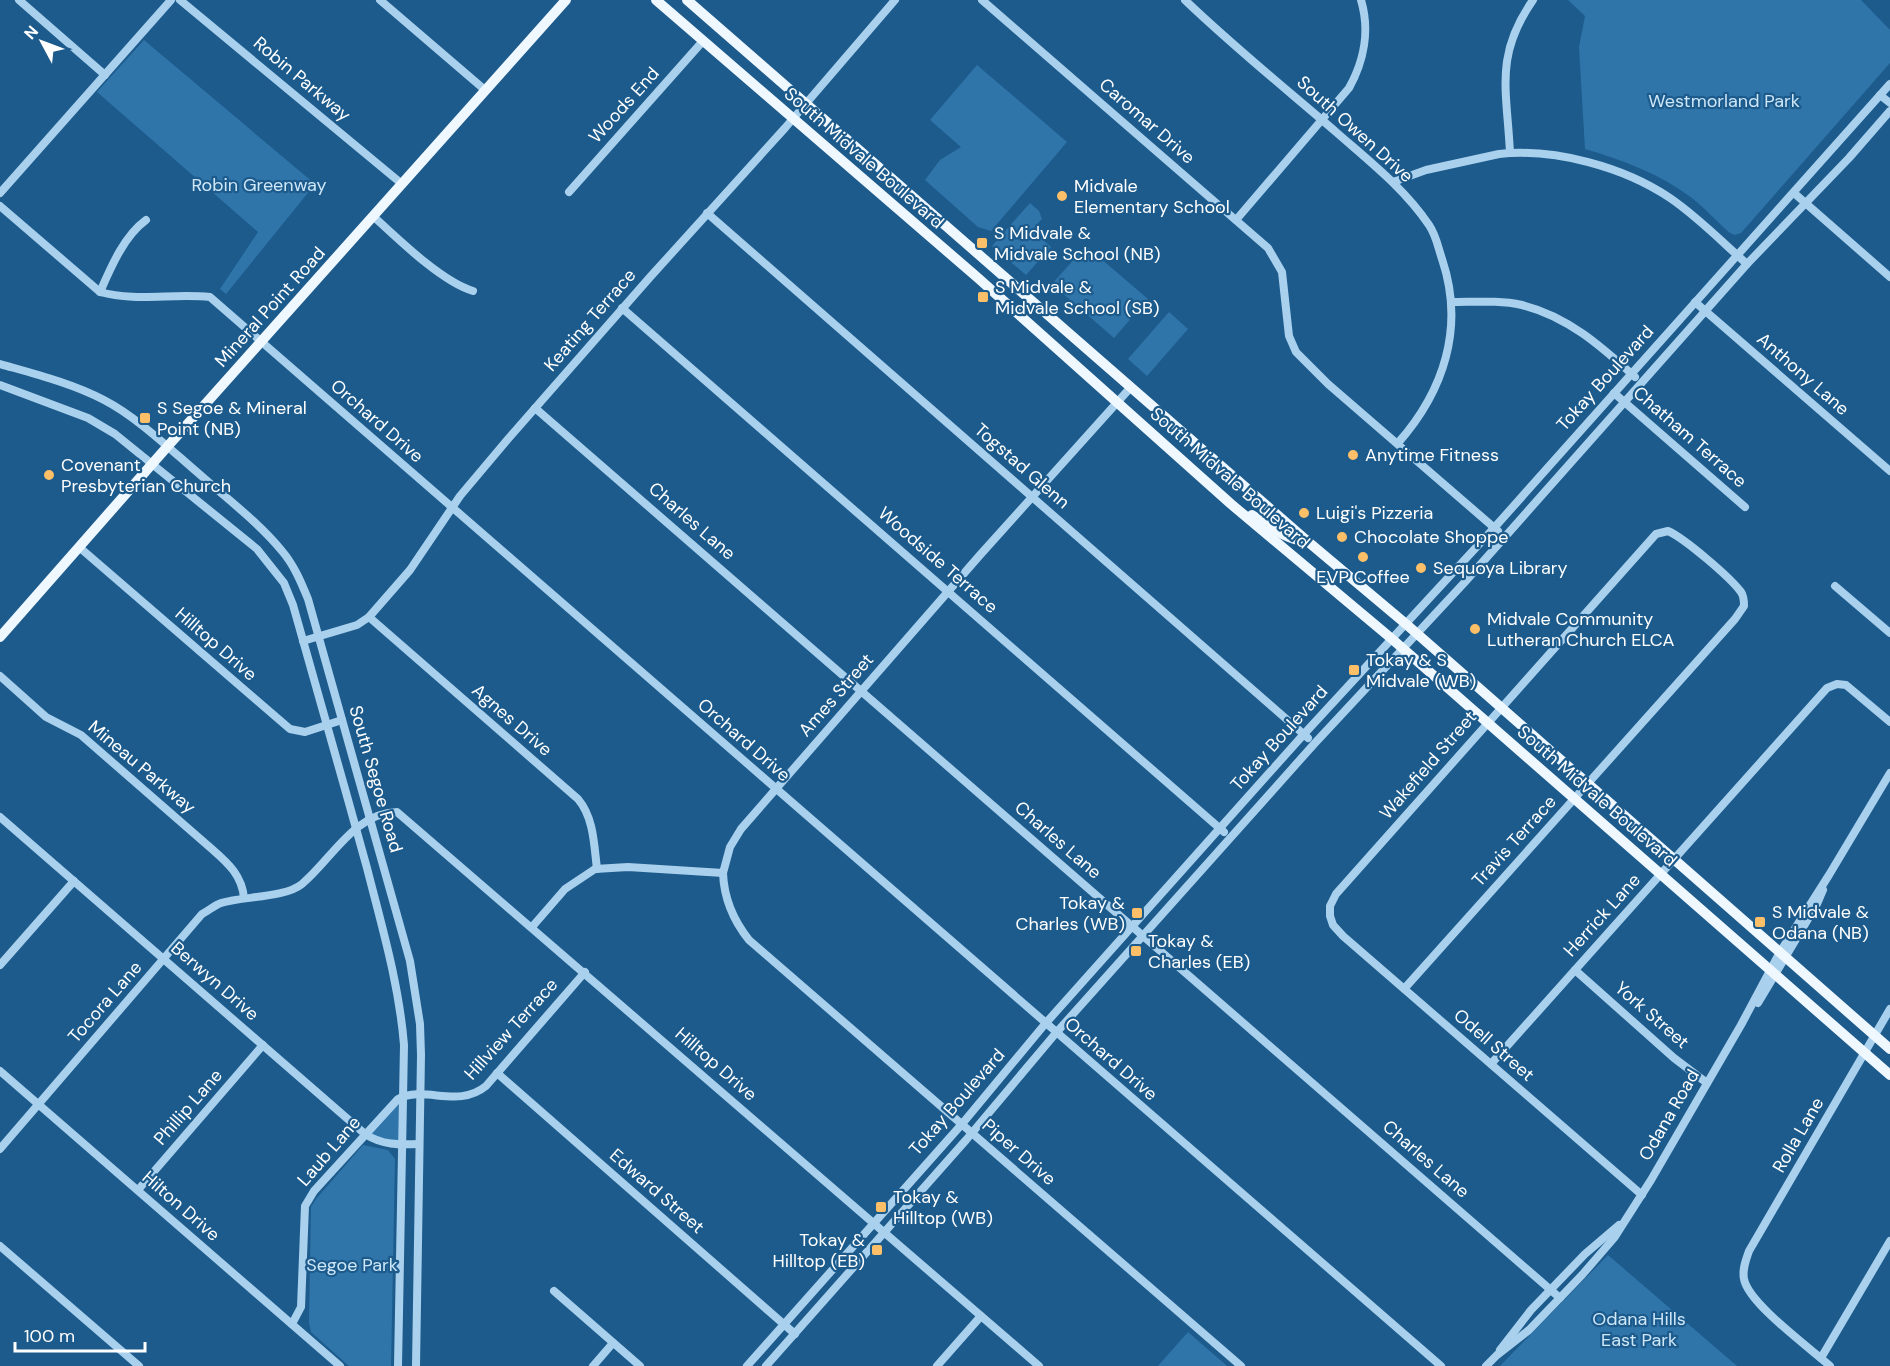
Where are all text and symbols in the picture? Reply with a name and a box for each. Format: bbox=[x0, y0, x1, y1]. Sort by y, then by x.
north arrow bbox=[12, 12, 72, 72]
text: N bbox=[19, 21, 43, 44]
street label: Robin Parkway bbox=[248, 31, 356, 127]
street label: Woods End bbox=[583, 62, 665, 148]
street label: South Owen Drive bbox=[1292, 70, 1418, 188]
street label: Caromar Drive bbox=[1094, 73, 1200, 169]
street label: South Midvale Boulevard bbox=[779, 82, 949, 234]
park label: Westmorland Park bbox=[1648, 89, 1800, 113]
park label: Robin Greenway bbox=[191, 173, 327, 197]
place label: Midvale Elementary School bbox=[1074, 174, 1230, 219]
marker: Midvale Elementary School bbox=[1055, 189, 1069, 203]
place label: S Midvale & Midvale School (NB) bbox=[994, 221, 1161, 266]
marker: S Midvale & Midvale School (NB) bbox=[975, 236, 989, 250]
street label: Mineral Point Road bbox=[209, 242, 331, 372]
street label: Keating Terrace bbox=[539, 264, 641, 376]
place label: S Midvale & Midvale School (SB) bbox=[995, 275, 1160, 320]
marker: S Midvale & Midvale School (SB) bbox=[976, 290, 990, 304]
street label: Tokay Boulevard bbox=[1551, 320, 1659, 436]
street label: Anthony Lane bbox=[1752, 327, 1854, 421]
street label: Orchard Drive bbox=[325, 374, 429, 468]
street label: Chatham Terrace bbox=[1628, 381, 1752, 493]
place label: S Segoe & Mineral Point (NB) bbox=[157, 396, 307, 441]
street label: South Midvale Boulevard bbox=[1145, 402, 1315, 554]
marker: S Segoe & Mineral Point (NB) bbox=[138, 411, 152, 425]
street label: Togstad Glenn bbox=[969, 418, 1075, 514]
place label: Anytime Fitness bbox=[1365, 443, 1499, 467]
marker: Anytime Fitness bbox=[1346, 448, 1360, 462]
place label: Covenant Presbyterian Church bbox=[61, 453, 231, 498]
marker: Covenant Presbyterian Church bbox=[42, 468, 56, 482]
street label: Charles Lane bbox=[644, 477, 740, 565]
street label: Woodside Terrace bbox=[873, 501, 1003, 619]
place label: Luigi's Pizzeria bbox=[1316, 501, 1433, 525]
marker: Luigi's Pizzeria bbox=[1297, 506, 1311, 520]
place label: Chocolate Shoppe bbox=[1354, 525, 1509, 549]
marker: Chocolate Shoppe bbox=[1335, 530, 1349, 544]
marker: EVP Coffee bbox=[1356, 550, 1370, 564]
place label: Sequoya Library bbox=[1433, 556, 1567, 580]
marker: Sequoya Library bbox=[1414, 561, 1428, 575]
place label: EVP Coffee bbox=[1316, 565, 1410, 589]
street label: Hilltop Drive bbox=[170, 602, 262, 686]
place label: Midvale Community Lutheran Church ELCA bbox=[1487, 607, 1674, 652]
marker: Midvale Community Lutheran Church ELCA bbox=[1468, 622, 1482, 636]
street label: Ames Street bbox=[793, 648, 879, 742]
place label: Tokay & S Midvale (WB) bbox=[1366, 648, 1476, 693]
marker: Tokay & S Midvale (WB) bbox=[1347, 663, 1361, 677]
street label: Agnes Drive bbox=[467, 678, 557, 762]
street label: Tokay Boulevard bbox=[1225, 680, 1333, 796]
street label: Orchard Drive bbox=[692, 693, 796, 787]
street label: South Segoe Road bbox=[344, 703, 408, 855]
street label: Wakefield Street bbox=[1374, 706, 1482, 824]
street label: Mineau Parkway bbox=[83, 715, 201, 819]
street label: South Midvale Boulevard bbox=[1512, 720, 1682, 872]
street label: Travis Terrace bbox=[1467, 790, 1561, 892]
street label: Charles Lane bbox=[1010, 796, 1106, 884]
street label: Herrick Lane bbox=[1558, 868, 1646, 962]
place label: Tokay & Charles (WB) bbox=[1016, 891, 1125, 936]
place label: S Midvale & Odana (NB) bbox=[1772, 900, 1869, 945]
marker: Tokay & Charles (WB) bbox=[1130, 906, 1144, 920]
marker: S Midvale & Odana (NB) bbox=[1753, 915, 1767, 929]
place label: Tokay & Charles (EB) bbox=[1148, 929, 1250, 974]
street label: Berwyn Drive bbox=[166, 936, 264, 1026]
marker: Tokay & Charles (EB) bbox=[1129, 944, 1143, 958]
street label: Tocora Lane bbox=[63, 956, 147, 1048]
street label: Hillview Terrace bbox=[459, 973, 563, 1085]
street label: York Street bbox=[1610, 976, 1694, 1054]
street label: Odell Street bbox=[1449, 1003, 1539, 1087]
street label: Orchard Drive bbox=[1059, 1012, 1163, 1106]
street label: Hilltop Drive bbox=[670, 1022, 762, 1106]
street label: Tokay Boulevard bbox=[904, 1043, 1010, 1161]
street label: Phillip Lane bbox=[148, 1064, 228, 1150]
street label: Odana Road bbox=[1633, 1065, 1705, 1165]
street label: Rolla Lane bbox=[1767, 1093, 1829, 1177]
street label: Laub Lane bbox=[292, 1111, 366, 1191]
street label: Piper Drive bbox=[977, 1113, 1061, 1191]
street label: Charles Lane bbox=[1378, 1115, 1474, 1203]
street label: Edward Street bbox=[605, 1143, 709, 1239]
street label: Hilton Drive bbox=[137, 1166, 225, 1246]
place label: Tokay & Hilltop (WB) bbox=[893, 1185, 993, 1230]
marker: Tokay & Hilltop (WB) bbox=[874, 1200, 888, 1214]
place label: Tokay & Hilltop (EB) bbox=[772, 1228, 865, 1273]
marker: Tokay & Hilltop (EB) bbox=[870, 1243, 884, 1257]
park label: Segoe Park bbox=[306, 1253, 398, 1277]
park label: Odana Hills East Park bbox=[1592, 1307, 1686, 1352]
scale bar bbox=[15, 1315, 146, 1353]
text: 100 m bbox=[24, 1324, 75, 1348]

